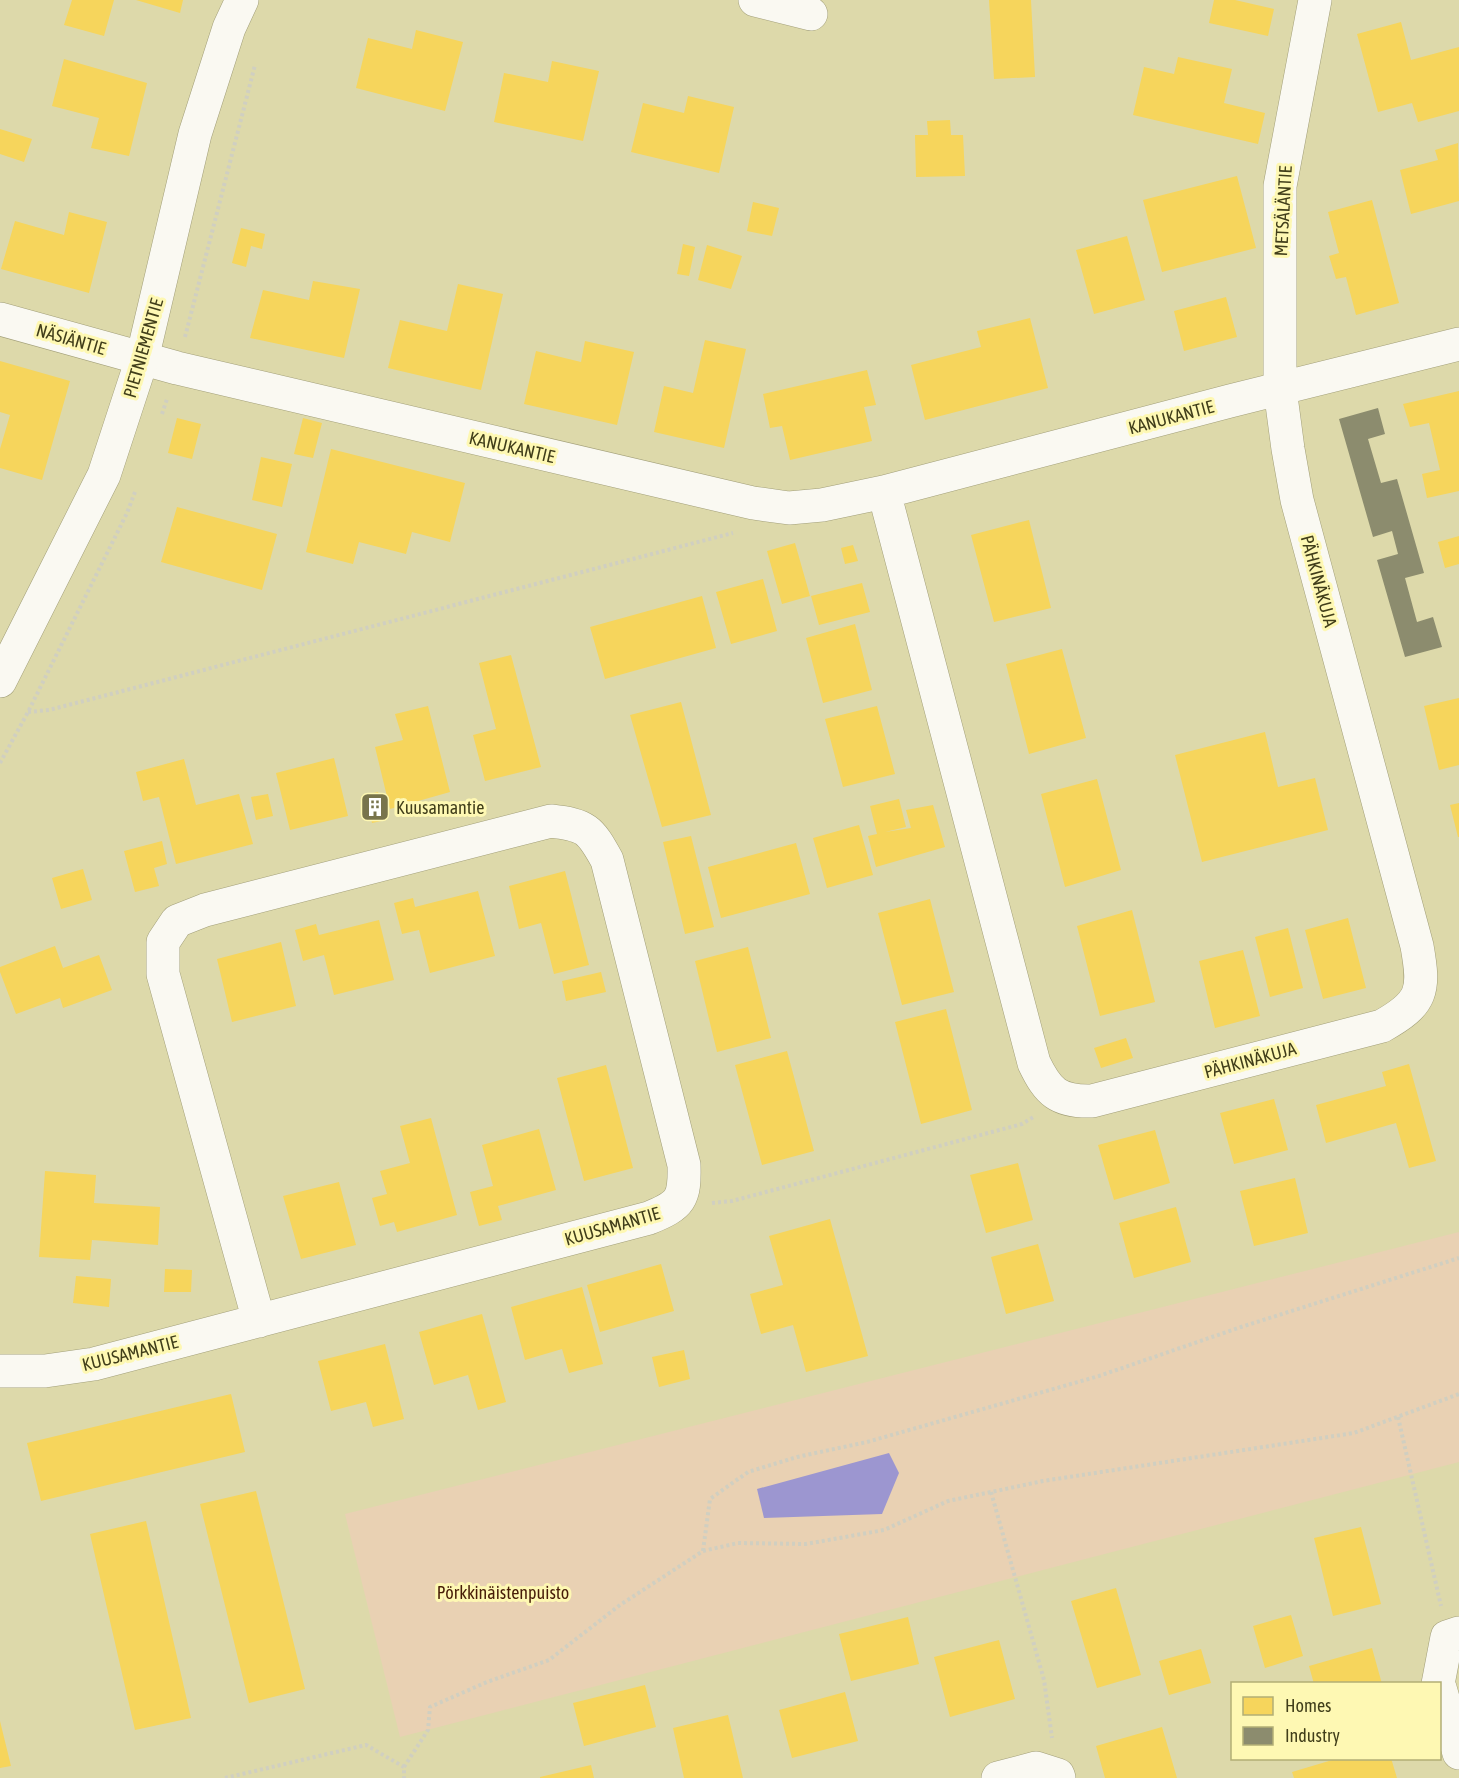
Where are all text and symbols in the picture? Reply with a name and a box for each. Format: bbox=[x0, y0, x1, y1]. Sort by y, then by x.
street label: METSÄLÄNTIE bbox=[1270, 165, 1296, 257]
street label: PIETNIEMENTIE bbox=[119, 296, 167, 400]
street label: NÄSIÄNTIE bbox=[34, 319, 108, 359]
street label: KANUKANTIE bbox=[1126, 395, 1216, 438]
street label: KANUKANTIE bbox=[467, 427, 557, 467]
street label: PÄHKINÄKUJA bbox=[1297, 533, 1341, 629]
building icon: Kuusamantie bbox=[359, 791, 391, 823]
place label: Kuusamantie bbox=[396, 797, 484, 818]
street label: PÄHKINÄKUJA bbox=[1202, 1038, 1298, 1082]
street label: KUUSAMANTIE bbox=[562, 1202, 662, 1250]
street label: KUUSAMANTIE bbox=[80, 1331, 180, 1375]
park label: Pörkkinäistenpuisto bbox=[437, 1582, 569, 1603]
legend bbox=[1231, 1682, 1441, 1760]
text: Homes bbox=[1285, 1695, 1331, 1716]
text: Industry bbox=[1285, 1725, 1340, 1746]

